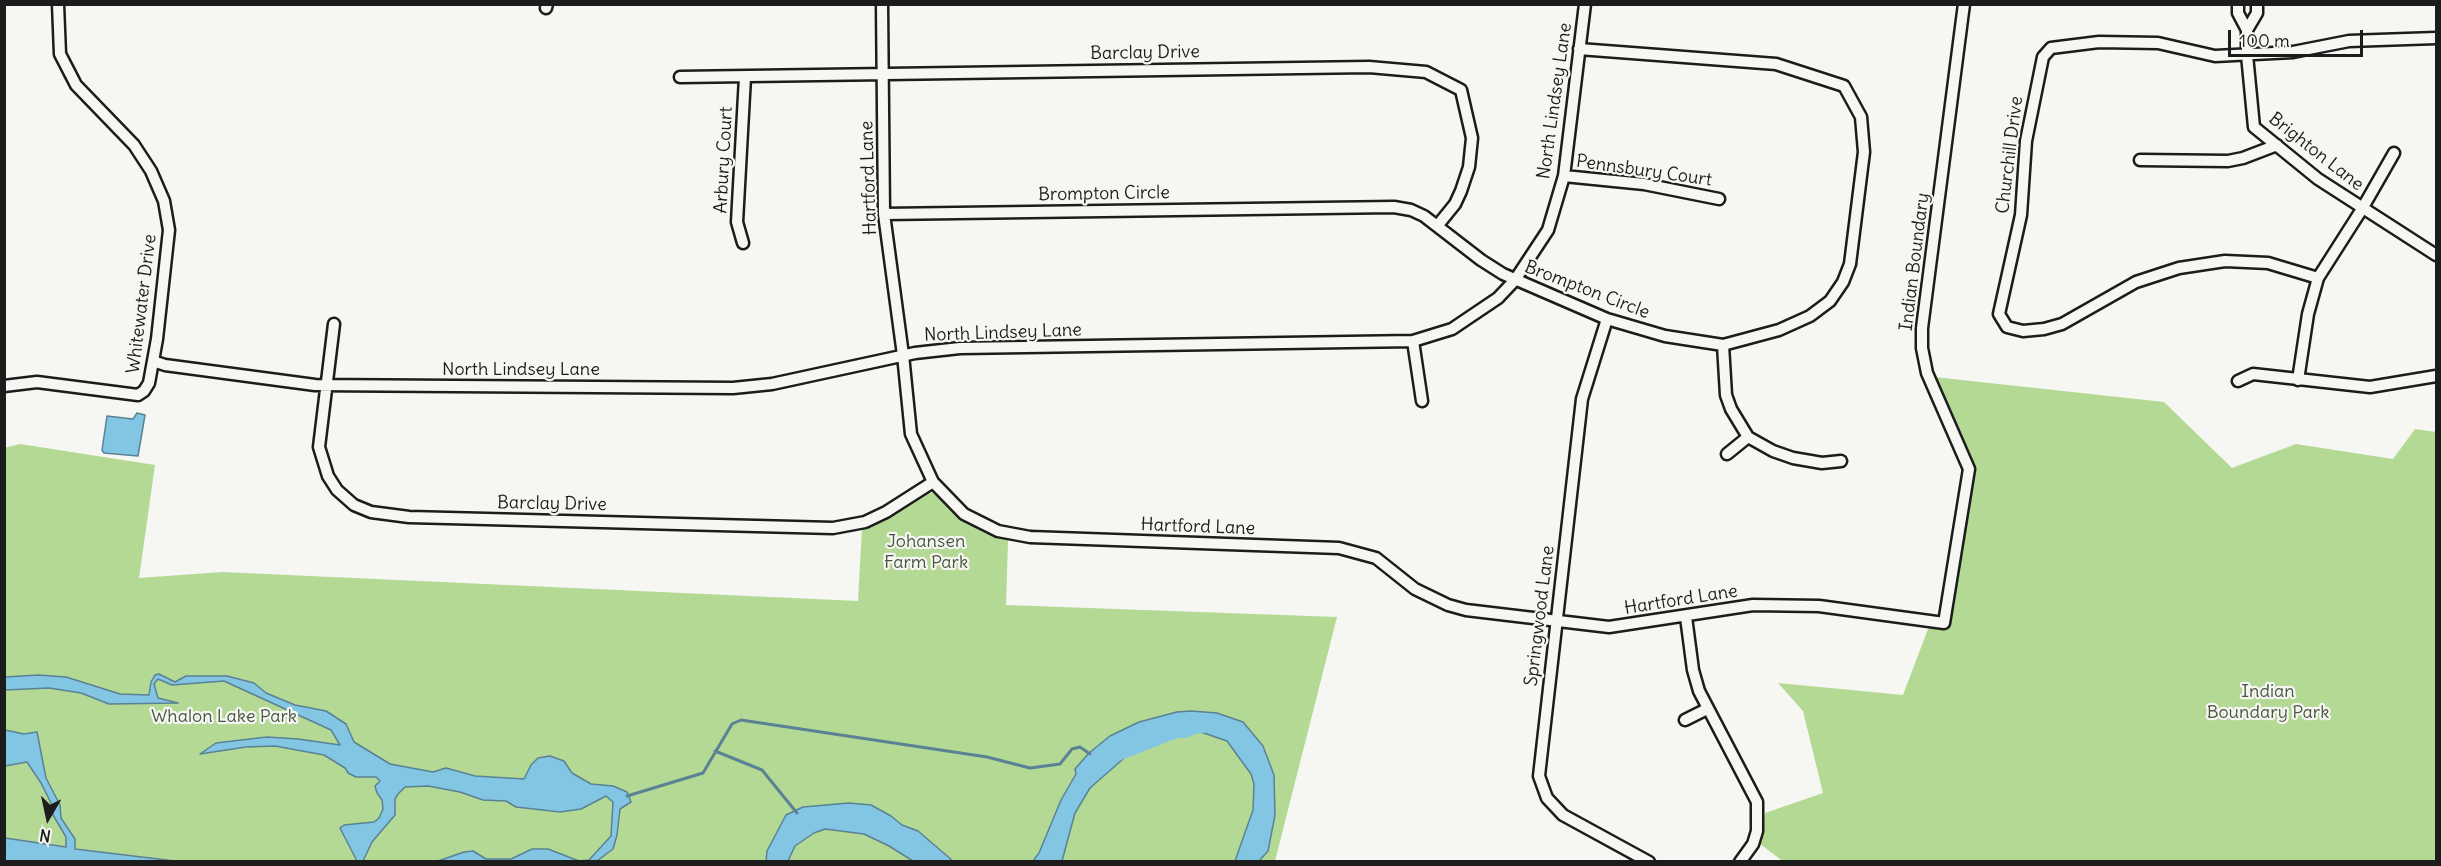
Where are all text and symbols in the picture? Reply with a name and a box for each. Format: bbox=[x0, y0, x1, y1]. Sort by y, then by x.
scale bar bbox=[2231, 18, 2366, 56]
street label: North Lindsey Lane bbox=[1533, 21, 1577, 181]
text: 100 m bbox=[2239, 29, 2290, 52]
street label: Barclay Drive bbox=[1090, 41, 1200, 65]
street label: Churchill Drive bbox=[1992, 95, 2028, 215]
street label: Arbury Court bbox=[710, 106, 738, 214]
street label: Brighton Lane bbox=[2264, 108, 2368, 196]
street label: Hartford Lane bbox=[856, 120, 882, 236]
street label: Pennsbury Court bbox=[1575, 151, 1713, 191]
street label: Brompton Circle bbox=[1038, 182, 1170, 206]
street label: Indian Boundary bbox=[1896, 192, 1934, 332]
street label: Whitewater Drive bbox=[123, 233, 161, 375]
street label: Brompton Circle bbox=[1522, 256, 1652, 324]
street label: North Lindsey Lane bbox=[924, 319, 1082, 347]
street label: North Lindsey Lane bbox=[442, 359, 600, 381]
street label: Barclay Drive bbox=[497, 492, 607, 516]
street label: Hartford Lane bbox=[1140, 514, 1256, 540]
park label: Johansen Farm Park bbox=[884, 531, 968, 574]
street label: Springwood Lane bbox=[1521, 544, 1559, 688]
street label: Hartford Lane bbox=[1623, 580, 1739, 620]
park label: Indian Boundary Park bbox=[2207, 681, 2329, 724]
park label: Whalon Lake Park bbox=[151, 706, 297, 728]
north arrow bbox=[18, 788, 78, 848]
text: N bbox=[38, 825, 52, 847]

